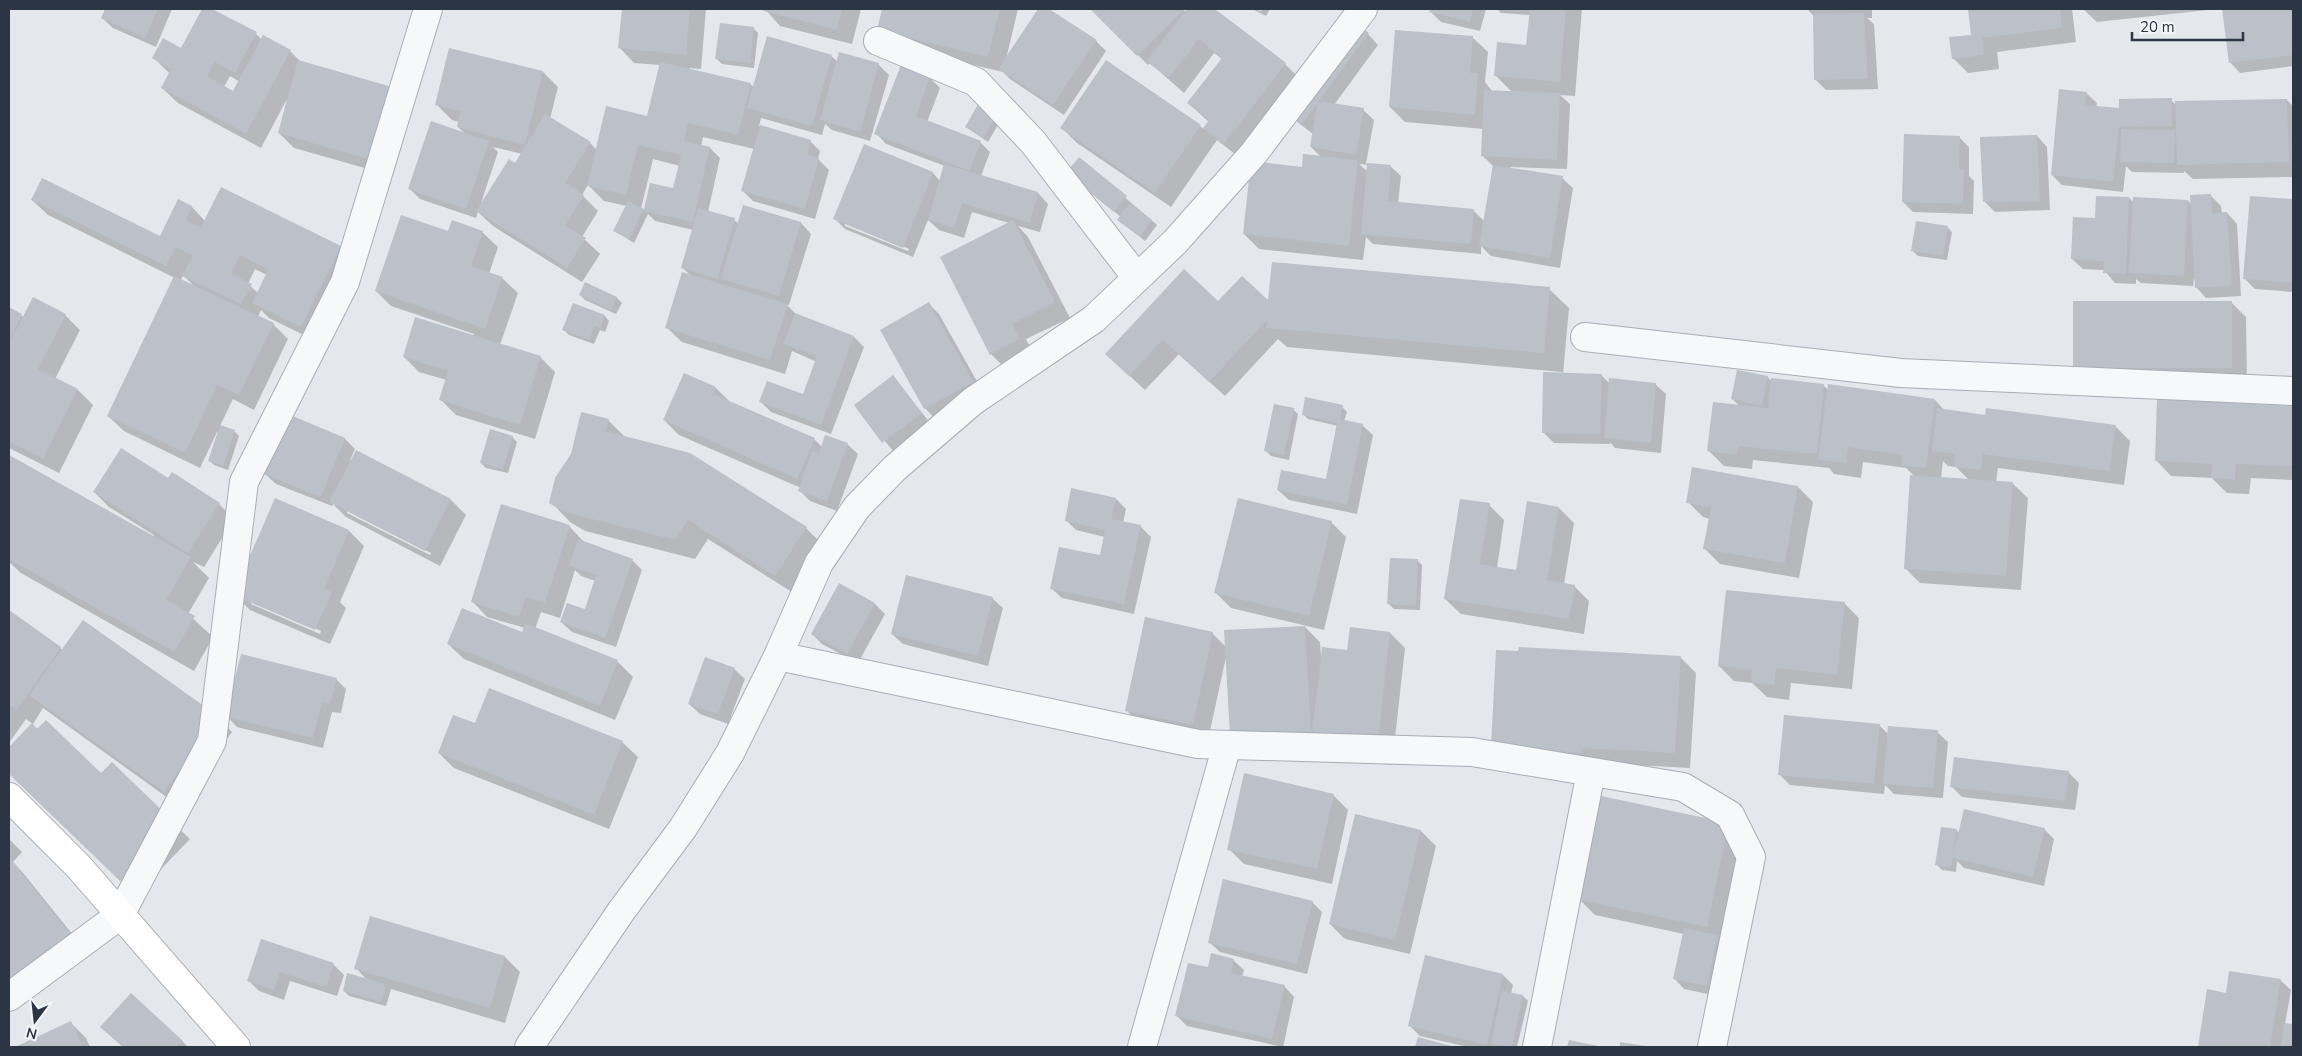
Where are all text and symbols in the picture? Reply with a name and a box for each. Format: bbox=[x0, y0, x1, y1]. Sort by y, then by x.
scale bar bbox=[2132, 10, 2243, 42]
text: 20 m bbox=[2140, 17, 2175, 37]
north arrow bbox=[10, 996, 60, 1046]
text: N bbox=[24, 1023, 39, 1044]

